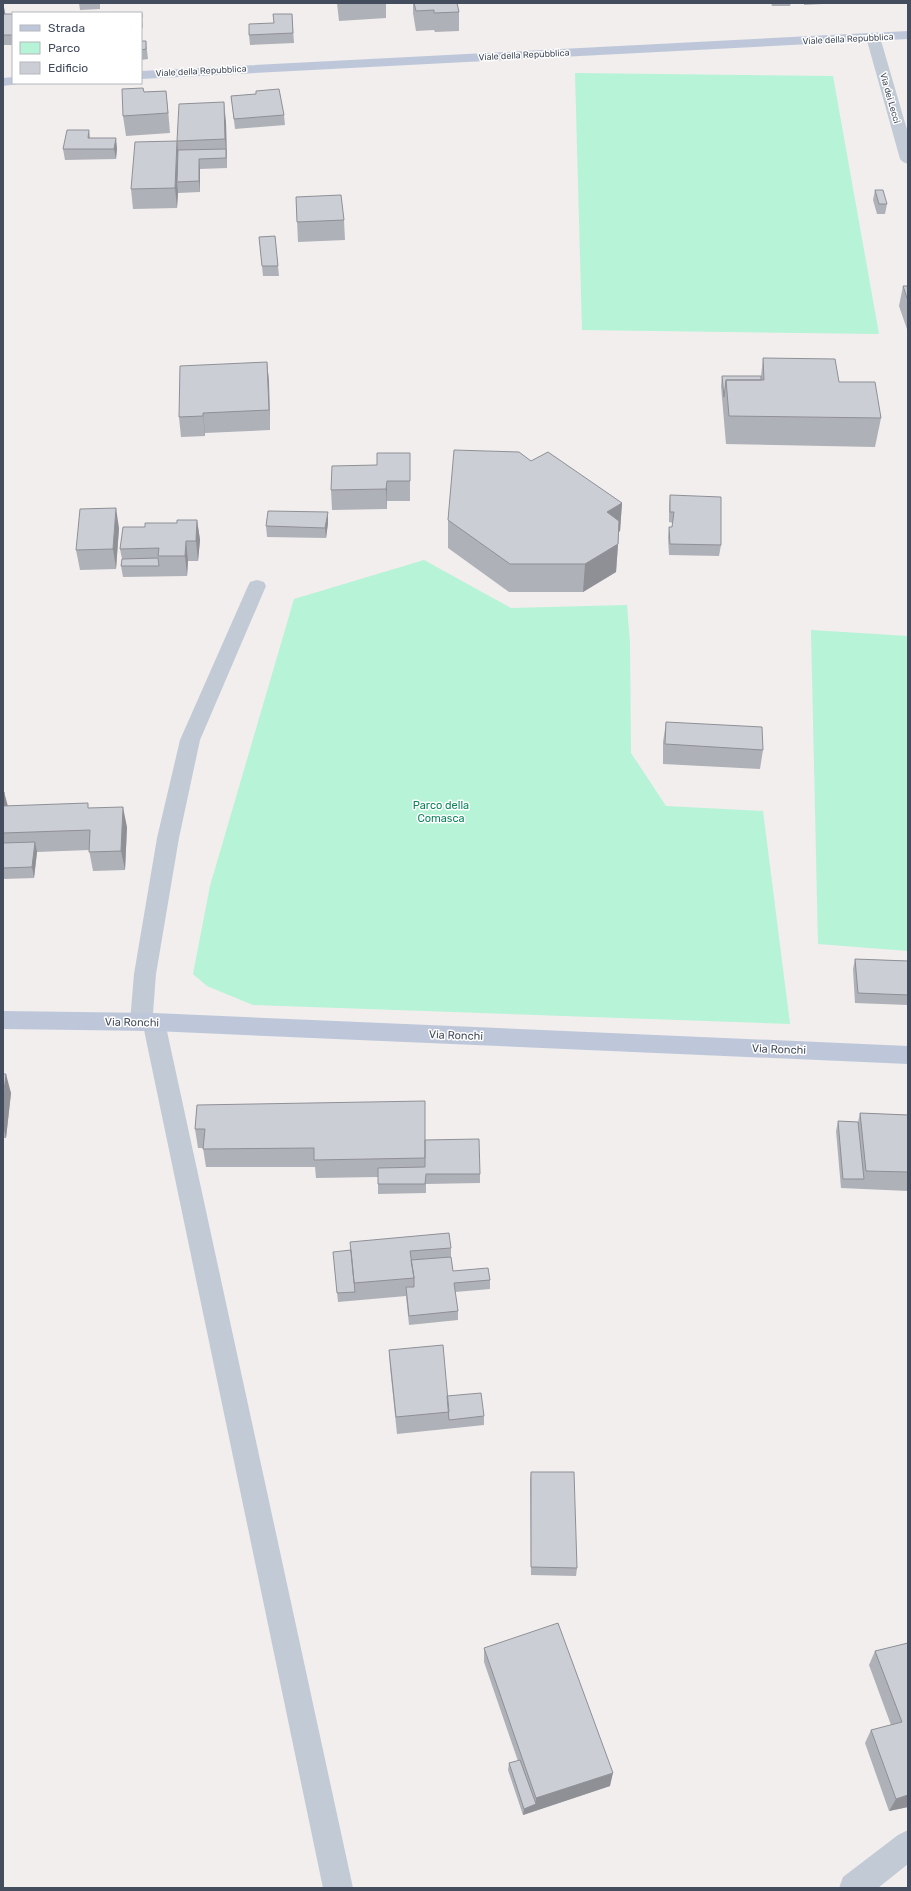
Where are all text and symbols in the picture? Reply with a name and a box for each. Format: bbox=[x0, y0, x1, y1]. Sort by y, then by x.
legend bbox=[12, 12, 142, 84]
text: Strada bbox=[48, 21, 85, 35]
street label: Viale della Repubblica bbox=[802, 32, 894, 46]
text: Parco bbox=[48, 41, 80, 55]
street label: Viale della Repubblica bbox=[478, 48, 570, 62]
text: Edificio bbox=[48, 61, 88, 75]
street label: Viale della Repubblica bbox=[155, 64, 247, 78]
street label: Via dei Lecci bbox=[878, 72, 902, 124]
park label: Parco della Comasca bbox=[413, 799, 469, 825]
street label: Via Ronchi bbox=[105, 1016, 159, 1029]
street label: Via Ronchi bbox=[429, 1028, 483, 1043]
street label: Via Ronchi bbox=[752, 1042, 806, 1057]

